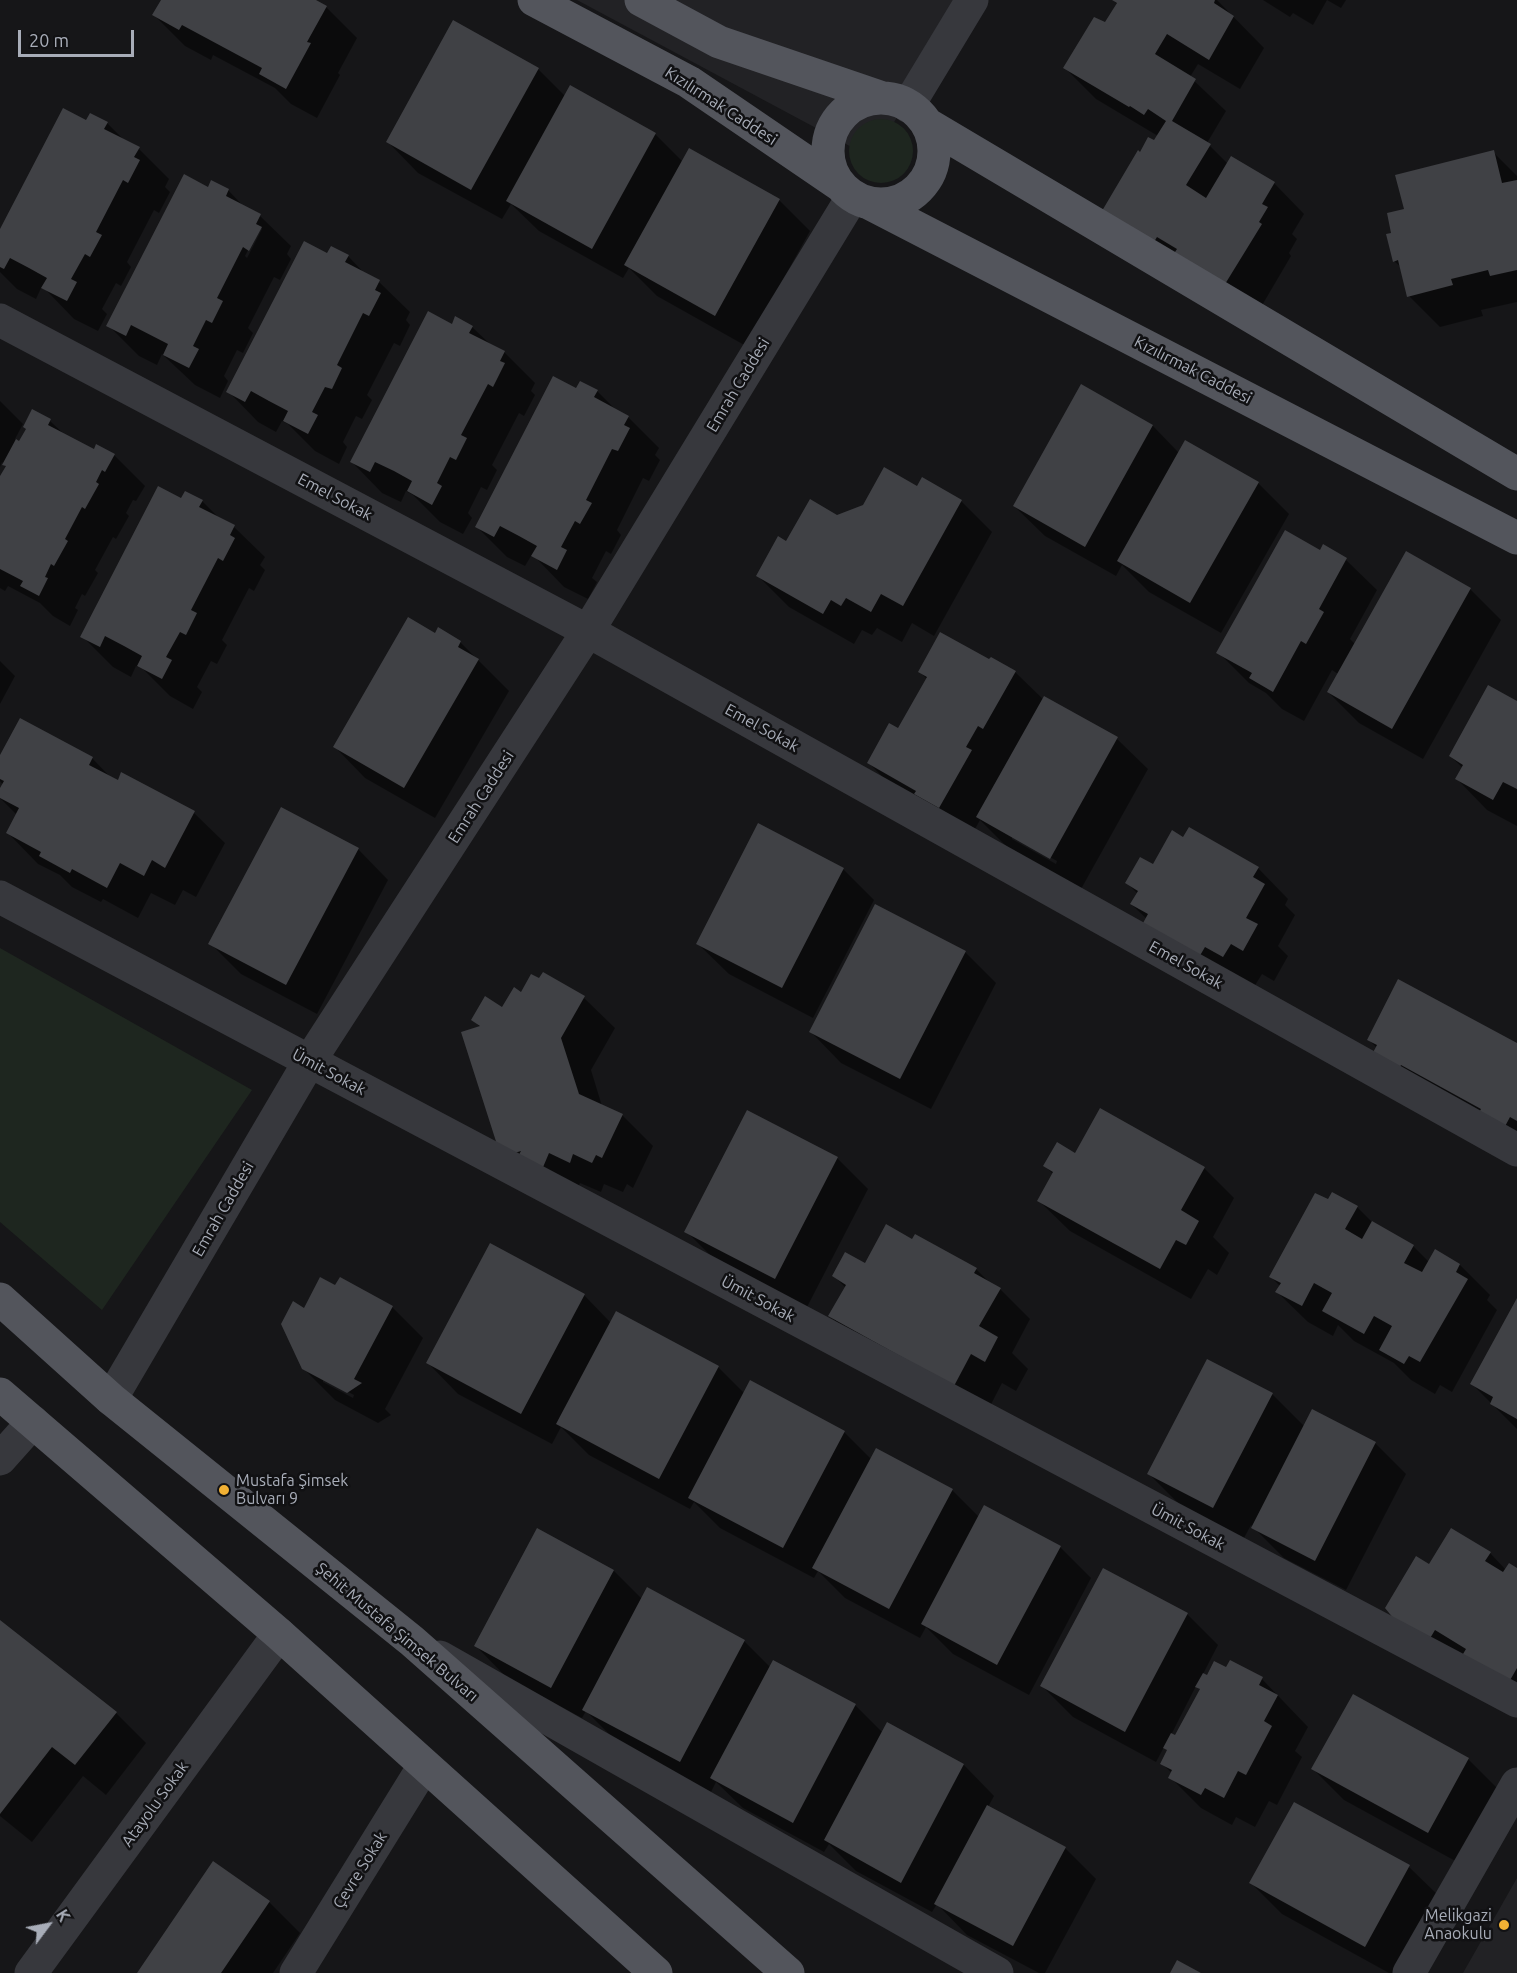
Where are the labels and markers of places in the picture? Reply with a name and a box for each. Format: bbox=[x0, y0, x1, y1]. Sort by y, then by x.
place label: Mustafa Şimsek Bulvarı 9 bbox=[236, 1471, 348, 1509]
marker: Mustafa Şimsek Bulvarı 9 bbox=[217, 1483, 231, 1497]
place label: Melikgazi Anaokulu bbox=[1424, 1906, 1492, 1944]
marker: Melikgazi Anaokulu bbox=[1497, 1918, 1511, 1932]

